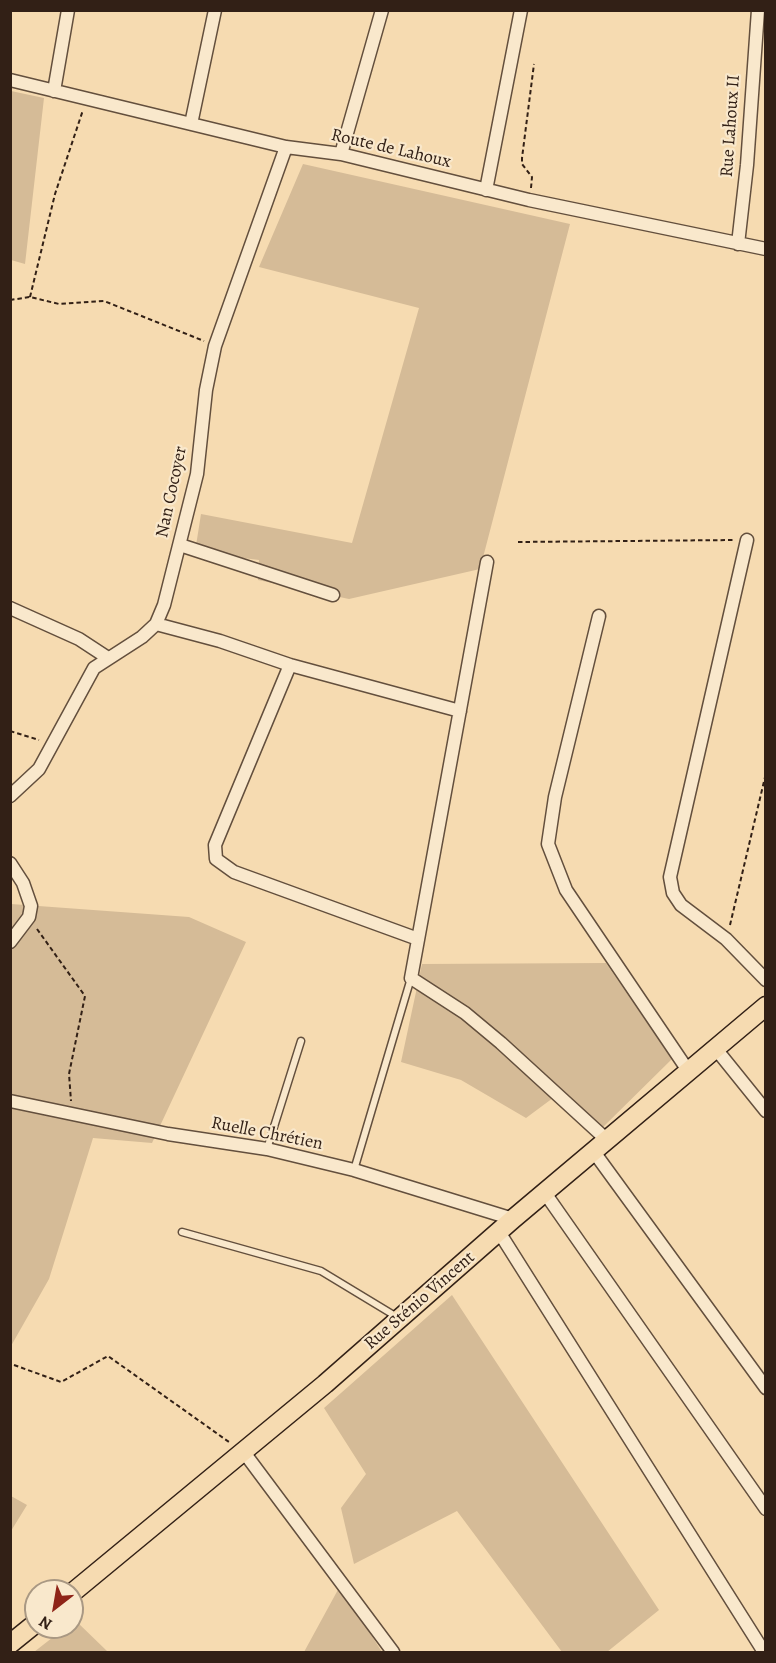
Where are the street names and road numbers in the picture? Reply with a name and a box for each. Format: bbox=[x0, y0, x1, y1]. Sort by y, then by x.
street label: Rue Lahoux II bbox=[717, 74, 745, 178]
street label: Route de Lahoux bbox=[329, 125, 453, 173]
street label: Nan Cocoyer bbox=[152, 444, 192, 540]
street label: Ruelle Chrétien bbox=[209, 1113, 325, 1155]
street label: Rue Sténio Vincent bbox=[360, 1247, 480, 1355]

